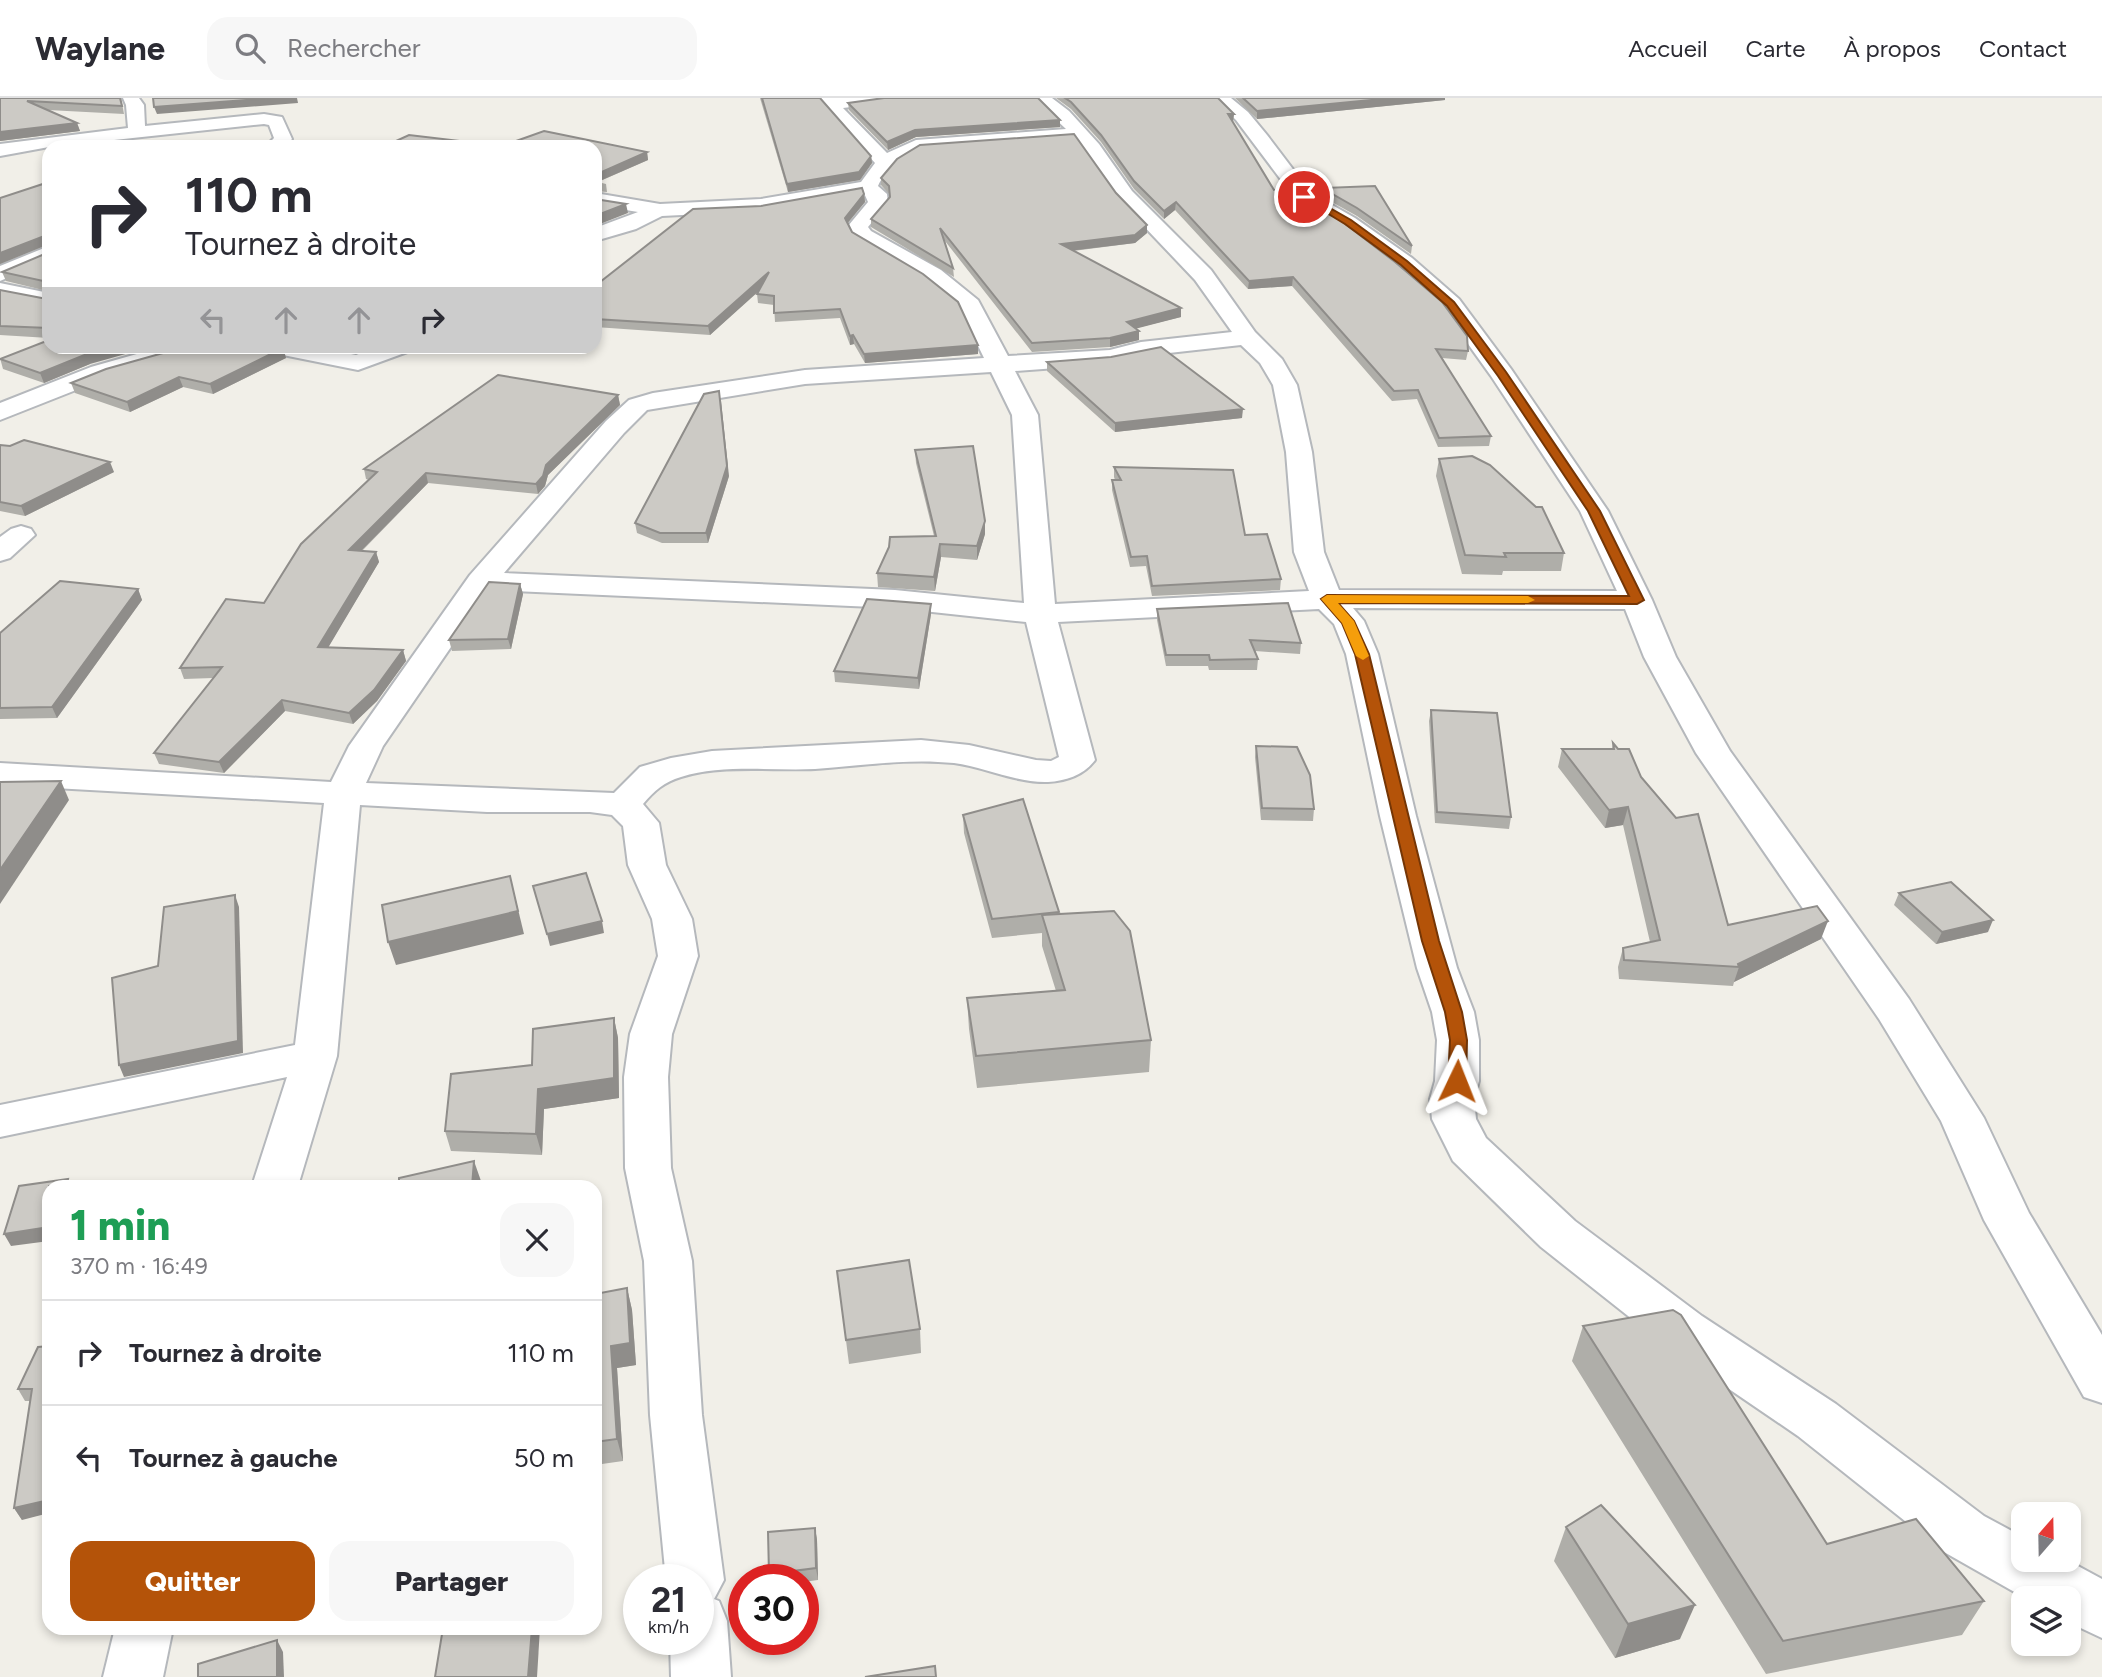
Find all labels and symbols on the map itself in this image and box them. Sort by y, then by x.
pin [1274,167,1334,227]
position arrow [1420,1044,1494,1118]
north arrow [2011,1502,2081,1572]
speed limit sign: 30 [728,1564,819,1655]

